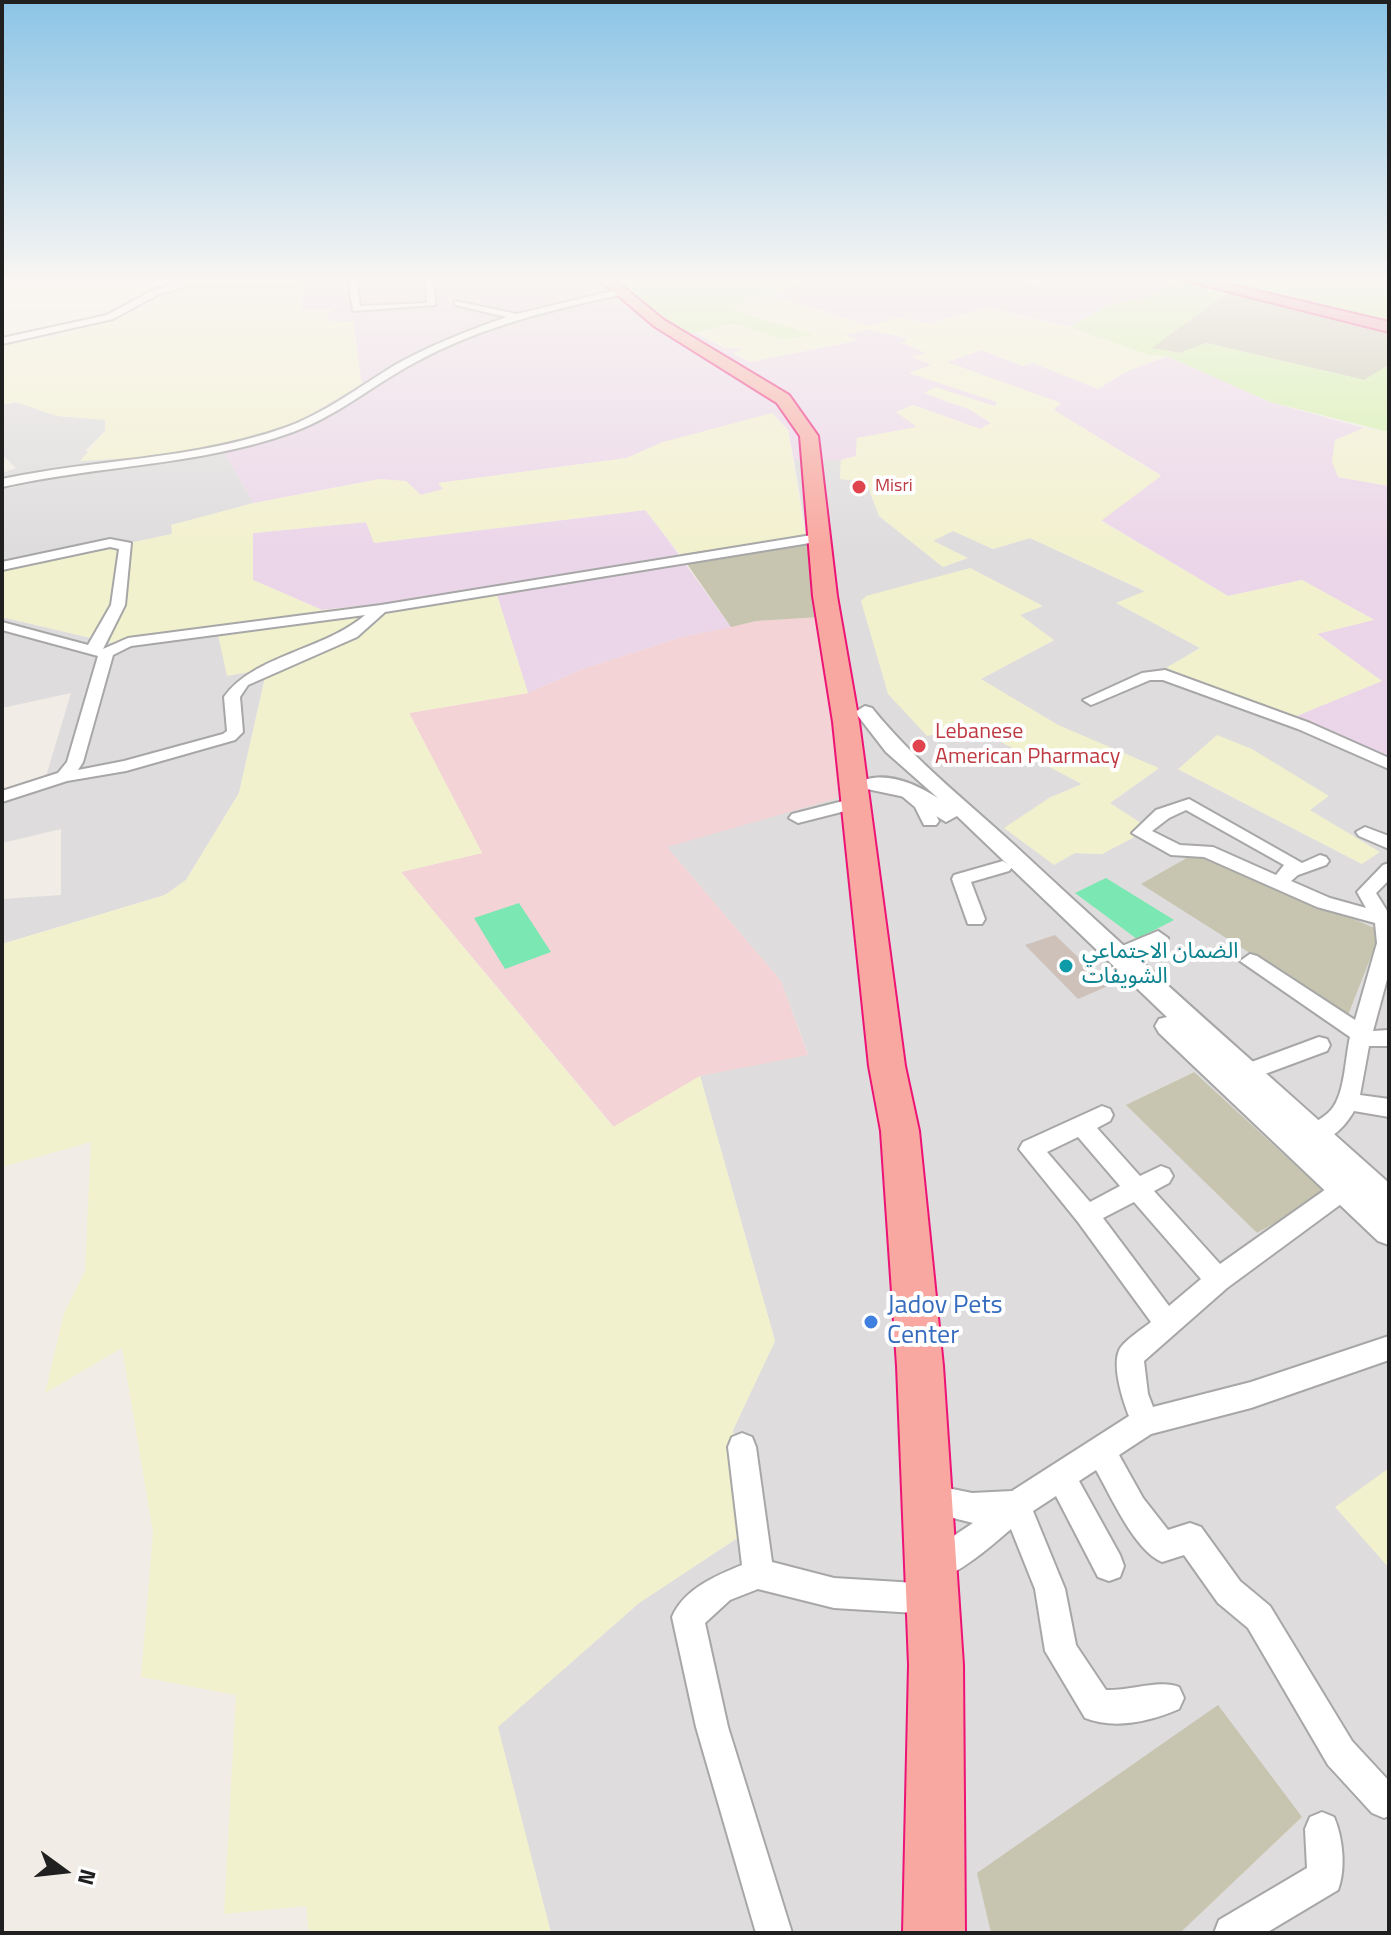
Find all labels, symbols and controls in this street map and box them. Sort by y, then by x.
place label: Misri [875,476,913,498]
marker: Misri [850,478,868,496]
place label: Lebanese American Pharmacy [935,720,1120,772]
marker: Lebanese American Pharmacy [910,737,928,755]
place label: الضمان الاجتماعي الشويفات [1082,940,1238,992]
marker: الضمان الاجتماعي الشويفات [1057,957,1075,975]
place label: Jadov Pets Center [887,1291,1003,1352]
marker: Jadov Pets Center [862,1313,880,1331]
north arrow [24,1831,104,1911]
text: N [69,1865,106,1889]

